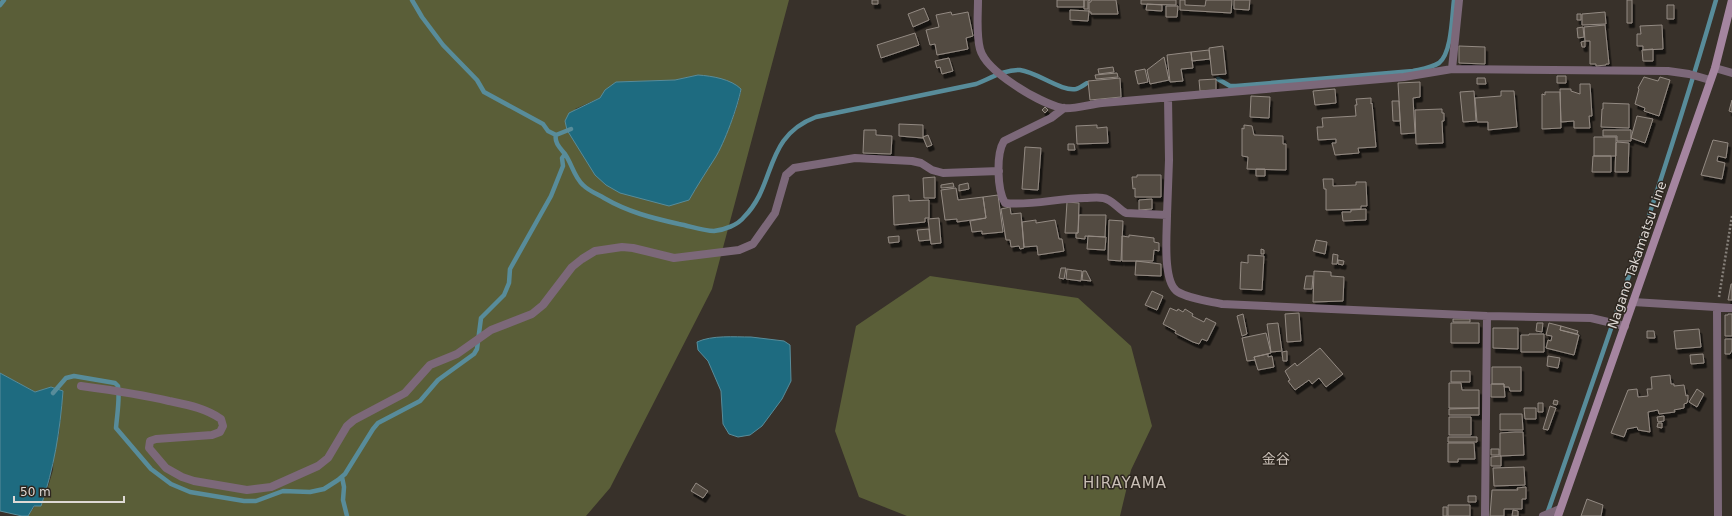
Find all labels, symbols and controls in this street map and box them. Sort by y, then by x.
street label: Nagano Takamatsu Line [1605,179,1669,331]
district label: 金谷 [1262,451,1290,467]
district label: HIRAYAMA [1083,474,1167,492]
scale bar [14,478,124,504]
text: 50 m [20,485,51,499]

